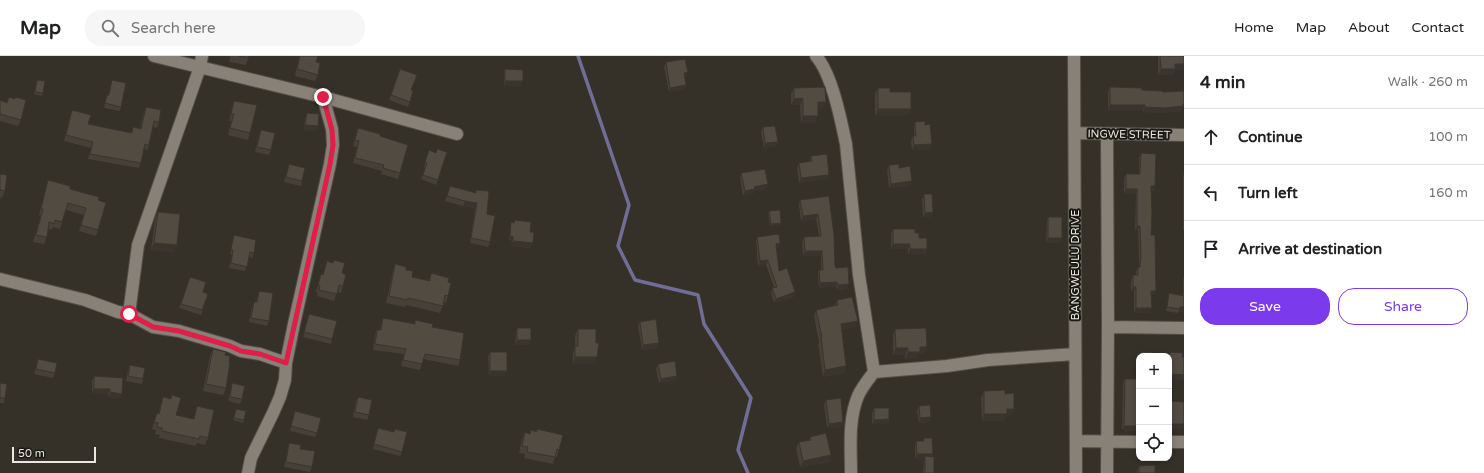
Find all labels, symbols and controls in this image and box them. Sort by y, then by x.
search box [85,10,365,46]
text: Map [20,17,61,39]
icon: search [99,17,121,39]
text: Search here [131,19,215,37]
text: Home [1234,19,1274,36]
text: Map [1296,19,1326,36]
text: About [1348,19,1390,36]
text: Contact [1412,19,1464,36]
text: 4 min [1200,72,1245,93]
text: Walk · 260 m [1388,74,1468,90]
route end [314,88,332,106]
icon: ahead [1200,126,1222,148]
street label: INGWE STREET [1087,127,1171,142]
text: Continue [1238,128,1302,146]
text: 100 m [1428,129,1468,145]
icon: left [1200,182,1222,204]
text: Turn left [1238,184,1298,202]
text: 160 m [1428,185,1468,201]
street label: BANGWEULU DRIVE [1069,210,1082,320]
icon: arrive [1200,238,1222,260]
text: Arrive at destination [1238,240,1382,258]
button: Save [1200,288,1330,325]
button: Share [1338,288,1468,325]
route start [120,305,138,323]
map controls [1136,353,1172,461]
button: + [1136,353,1172,389]
button: − [1136,389,1172,425]
button: locate [1136,425,1172,461]
scale bar [12,445,96,464]
text: 50 m [18,447,45,460]

